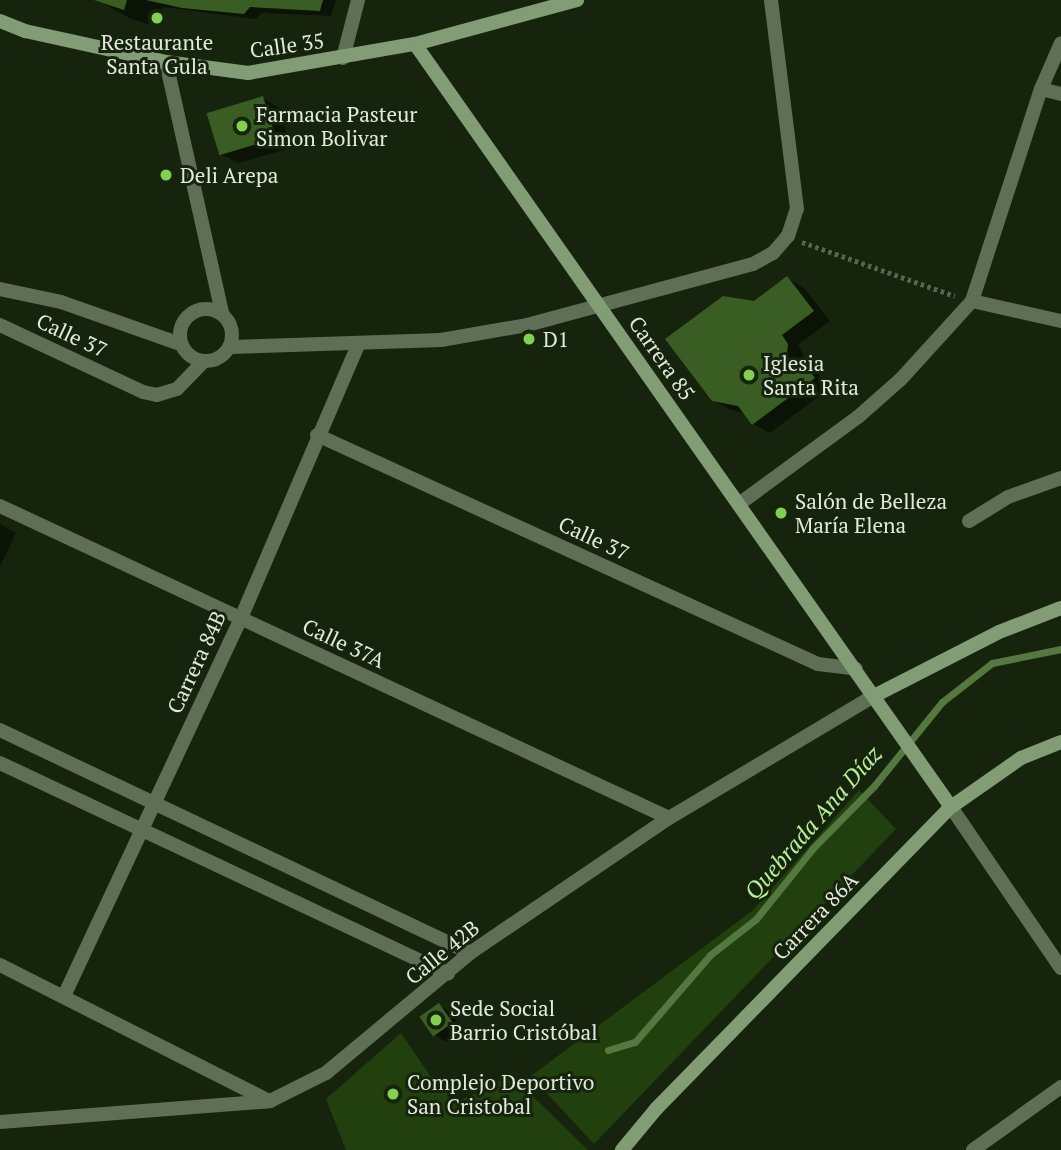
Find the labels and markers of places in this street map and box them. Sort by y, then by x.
marker: Restaurante Santa Gula [149,10,165,26]
place label: Restaurante Santa Gula [101,29,213,79]
place label: Farmacia Pasteur Simon Bolivar [256,101,417,151]
marker: Farmacia Pasteur Simon Bolivar [234,118,250,134]
place label: Deli Arepa [180,162,279,188]
marker: Deli Arepa [158,167,174,183]
place label: D1 [543,326,569,352]
marker: D1 [521,331,537,347]
place label: Iglesia Santa Rita [763,350,859,400]
marker: Iglesia Santa Rita [741,367,757,383]
place label: Salón de Belleza María Elena [795,488,947,538]
marker: Salón de Belleza María Elena [773,505,789,521]
place label: Sede Social Barrio Cristóbal [450,995,597,1045]
marker: Sede Social Barrio Cristóbal [428,1012,444,1028]
place label: Complejo Deportivo San Cristobal [407,1069,594,1119]
marker: Complejo Deportivo San Cristobal [385,1086,401,1102]

